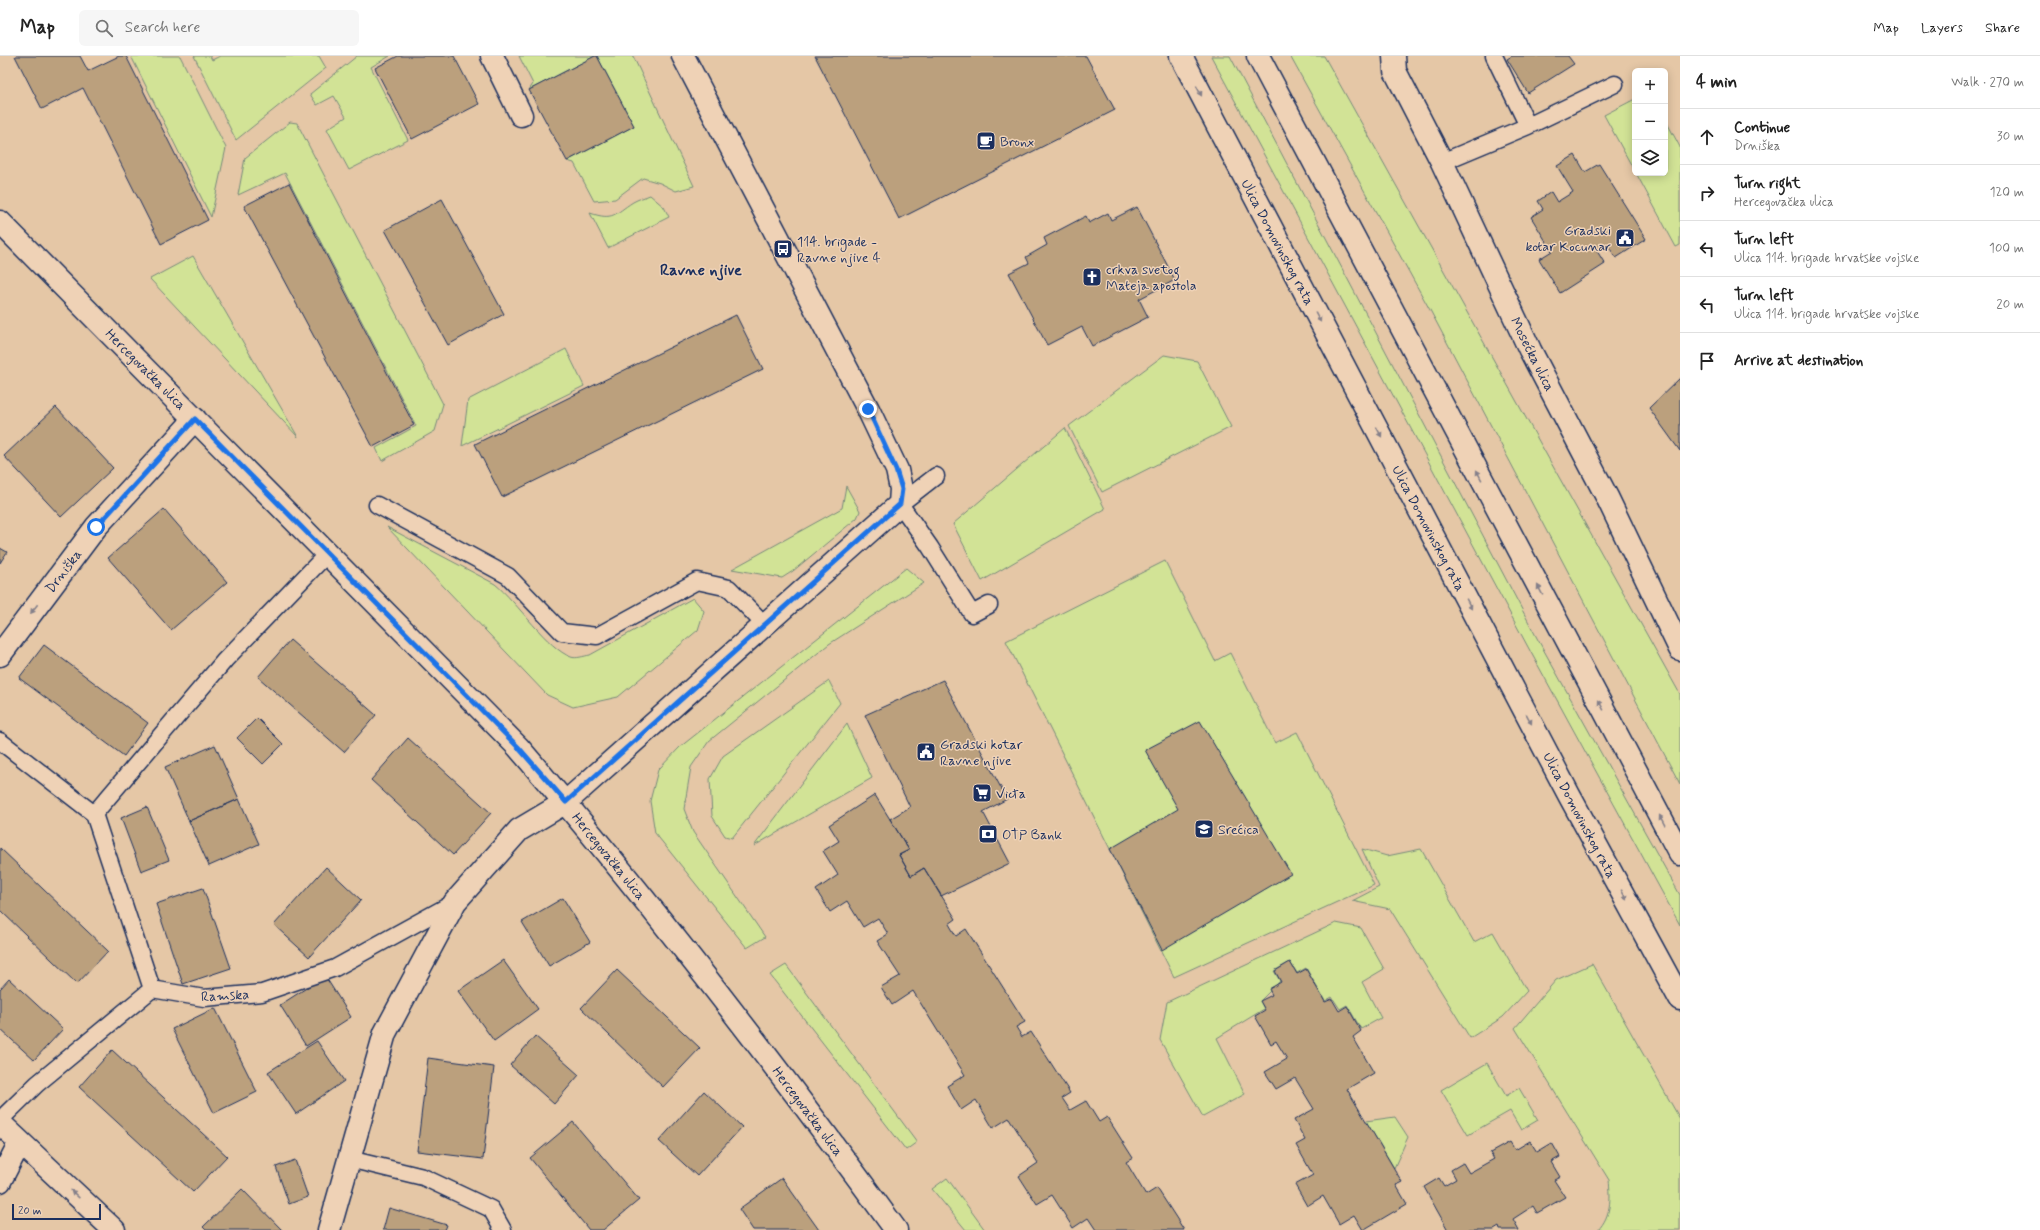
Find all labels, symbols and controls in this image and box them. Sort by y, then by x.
search box [79,10,359,46]
text: Map [20,15,55,40]
icon: search [93,17,115,39]
text: Search here [125,18,200,38]
text: Map [1873,19,1899,37]
text: Layers [1921,19,1963,37]
text: Share [1985,19,2020,37]
map controls [1632,68,1668,176]
button: + [1632,68,1668,104]
text: 4 min [1696,71,1737,93]
text: Walk · 270 m [1951,74,2024,91]
one-way arrow [1195,85,1202,96]
button: − [1632,104,1668,140]
text: Continue [1734,118,1790,138]
icon: ahead [1696,126,1718,148]
text: 30 m [1997,128,2024,145]
cafe icon: Bronx [975,130,997,152]
place label: Bronx [1000,133,1034,151]
text: Drniška [1734,138,1780,155]
button: layers [1632,140,1668,176]
text: Turn right [1734,174,1801,194]
street label: Ulica Domovinskog rata [1236,176,1318,309]
icon: right [1696,182,1718,204]
text: 120 m [1990,184,2024,201]
text: Hercegovačka ulica [1734,194,1834,211]
place label: Gradski kotar Kocunar [1526,222,1611,256]
public building icon: Gradski kotar Kocunar [1614,227,1636,249]
text: Turn left [1734,230,1794,250]
place label: 114. brigade - Ravne njive 4 [797,233,881,267]
bus stop icon: 114. brigade - Ravne njive 4 [772,238,794,260]
icon: left [1696,238,1718,260]
text: 100 m [1989,240,2024,257]
text: Ulica 114. brigade hrvatske vojske [1734,250,1919,267]
district label: Ravne njive [660,260,742,281]
place label: crkva svetog Mateja apostola [1106,261,1197,295]
church icon: crkva svetog Mateja apostola [1081,266,1103,288]
text: Turn left [1734,286,1794,306]
icon: left [1696,294,1718,316]
text: 20 m [1996,296,2024,313]
text: Ulica 114. brigade hrvatske vojske [1734,306,1919,323]
one-way arrow [1315,311,1321,323]
street label: Mosećka ulica [1506,314,1558,394]
street label: Hercegovačka ulica [101,325,190,414]
icon: arrive [1696,350,1718,372]
text: Arrive at destination [1734,351,1863,371]
route end [859,400,877,418]
one-way arrow [1375,426,1382,438]
street label: Ulica Domovinskog rata [1387,462,1469,595]
one-way arrow [1476,469,1483,481]
route start [87,518,105,536]
street label: Drniška [42,546,86,597]
one-way arrow [1537,584,1544,595]
one-way arrow [1466,598,1472,610]
one-way arrow [30,603,38,614]
one-way arrow [1598,699,1604,710]
one-way arrow [1526,713,1533,725]
place label: Gradski kotar Ravne njive [940,736,1023,770]
public building icon: Gradski kotar Ravne njive [915,741,937,763]
street label: Ulica Domovinskog rata [1538,749,1620,882]
supermarket icon: Victa [971,782,993,804]
place label: Victa [996,785,1026,803]
street label: Hercegovačka ulica [567,809,649,904]
one-way arrow [1658,814,1665,825]
school or university icon: Srećica [1193,818,1215,840]
place label: Srećica [1218,821,1259,839]
bank icon: OTP Bank [977,823,999,845]
place label: OTP Bank [1002,826,1062,844]
one-way arrow [1620,890,1627,901]
street label: Ramska [201,986,250,1006]
street label: Hercegovačka ulica [768,1063,847,1160]
one-way arrow [70,1189,80,1198]
scale bar [12,1202,101,1221]
text: 20 m [18,1204,41,1218]

